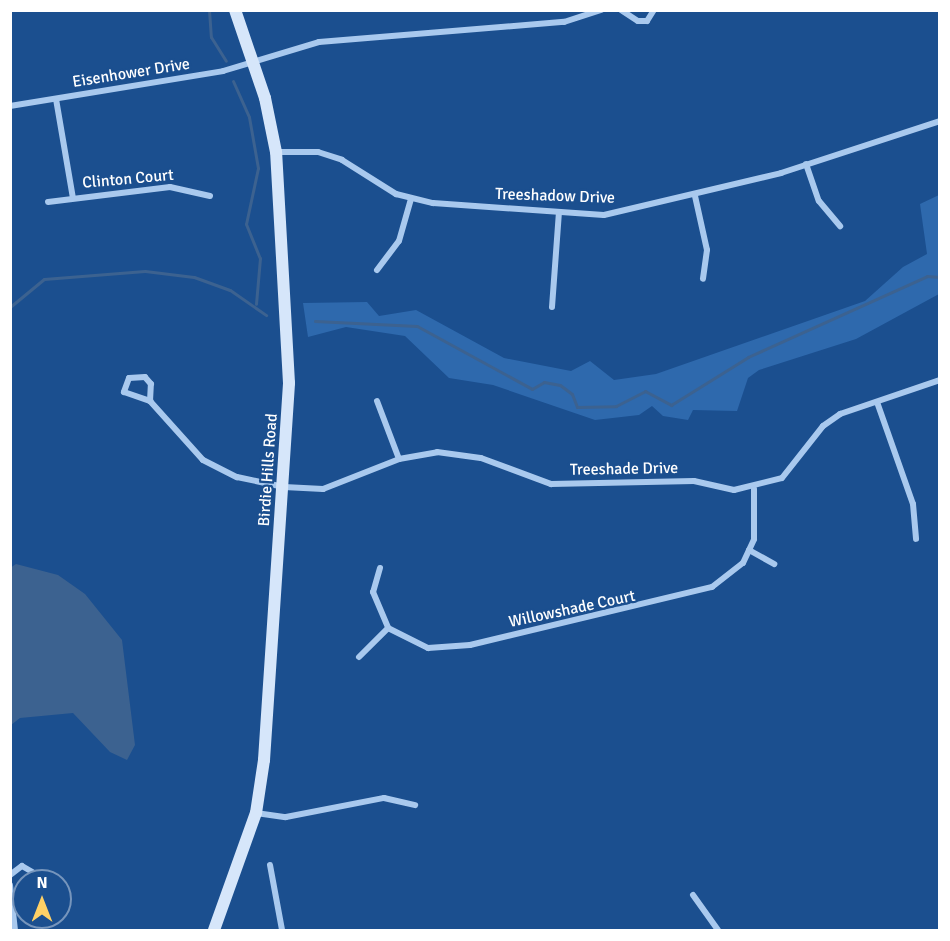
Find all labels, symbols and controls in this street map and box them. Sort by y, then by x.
street label: Eisenhower Drive [71,54,191,92]
street label: Clinton Court [81,165,175,193]
street label: Treeshadow Drive [495,184,615,208]
street label: Birdie Hills Road [254,413,282,527]
street label: Treeshade Drive [570,458,678,480]
street label: Willowshade Court [507,586,637,632]
north arrow [12,869,72,929]
text: N [36,873,48,893]

